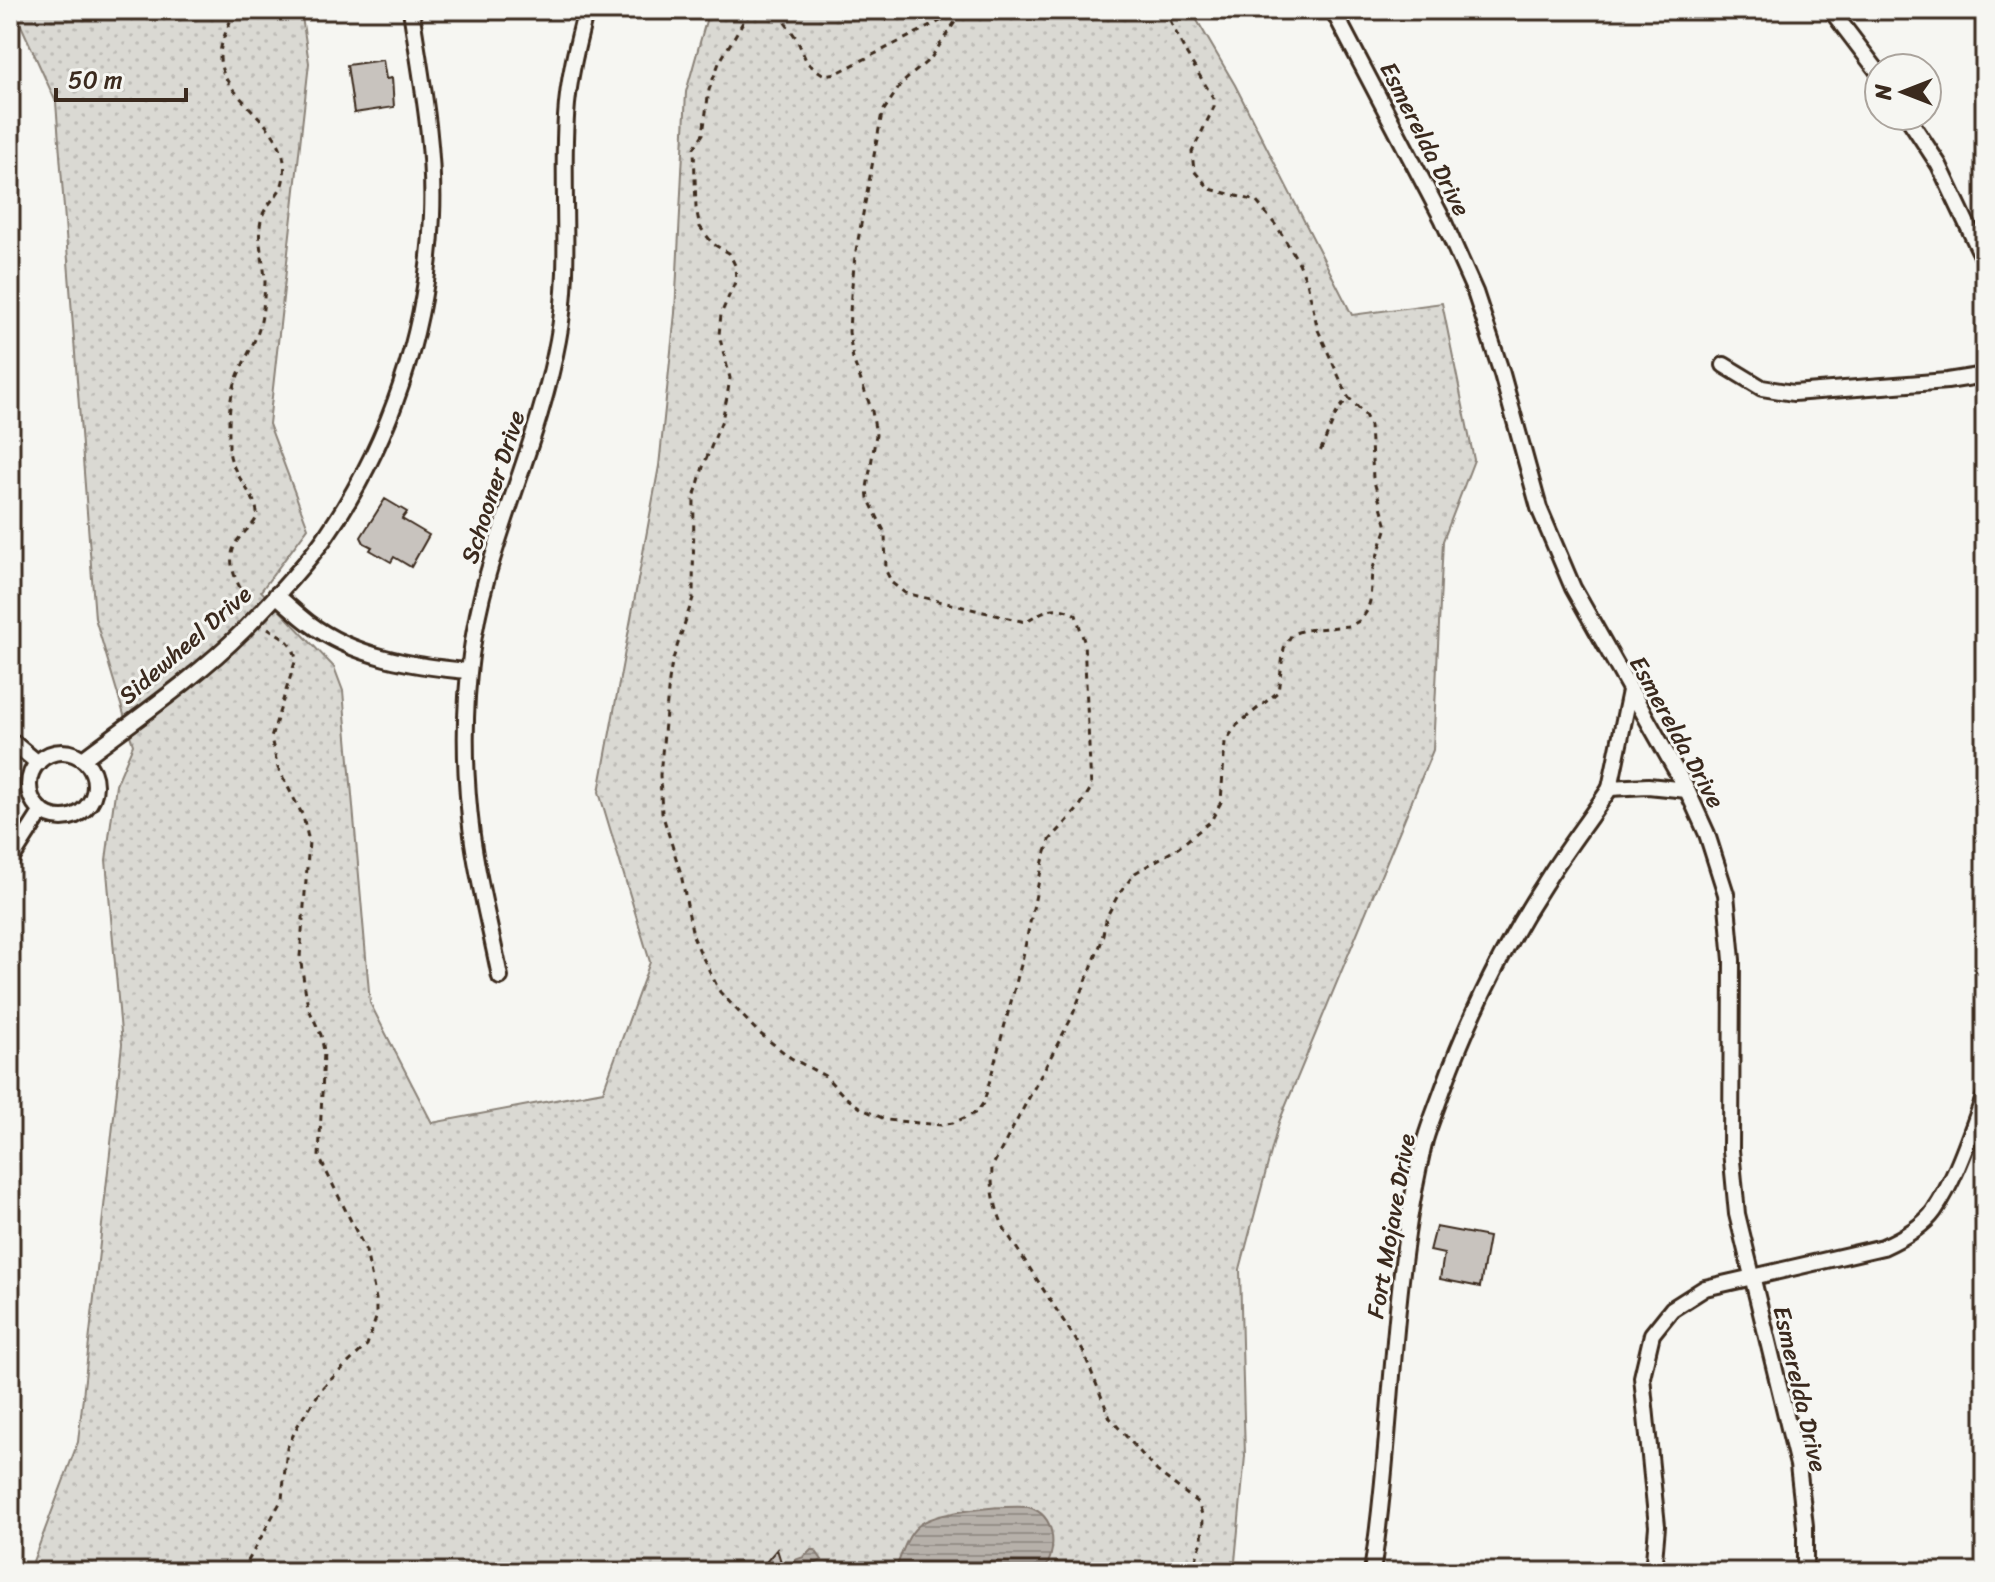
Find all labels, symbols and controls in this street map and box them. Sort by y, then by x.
scale bar [56,52,186,102]
north arrow [1863,52,1943,132]
street label: Esmerelda Drive [1368,54,1482,224]
text: 50 m [68,59,123,101]
text: N [1864,84,1903,101]
street label: Schooner Drive [448,405,538,569]
street label: Sidewheel Drive [108,574,262,715]
street label: Esmerelda Drive [1618,648,1736,816]
street label: Fort Mojave Drive [1354,1130,1428,1322]
street label: Esmerelda Drive [1760,1302,1840,1476]

